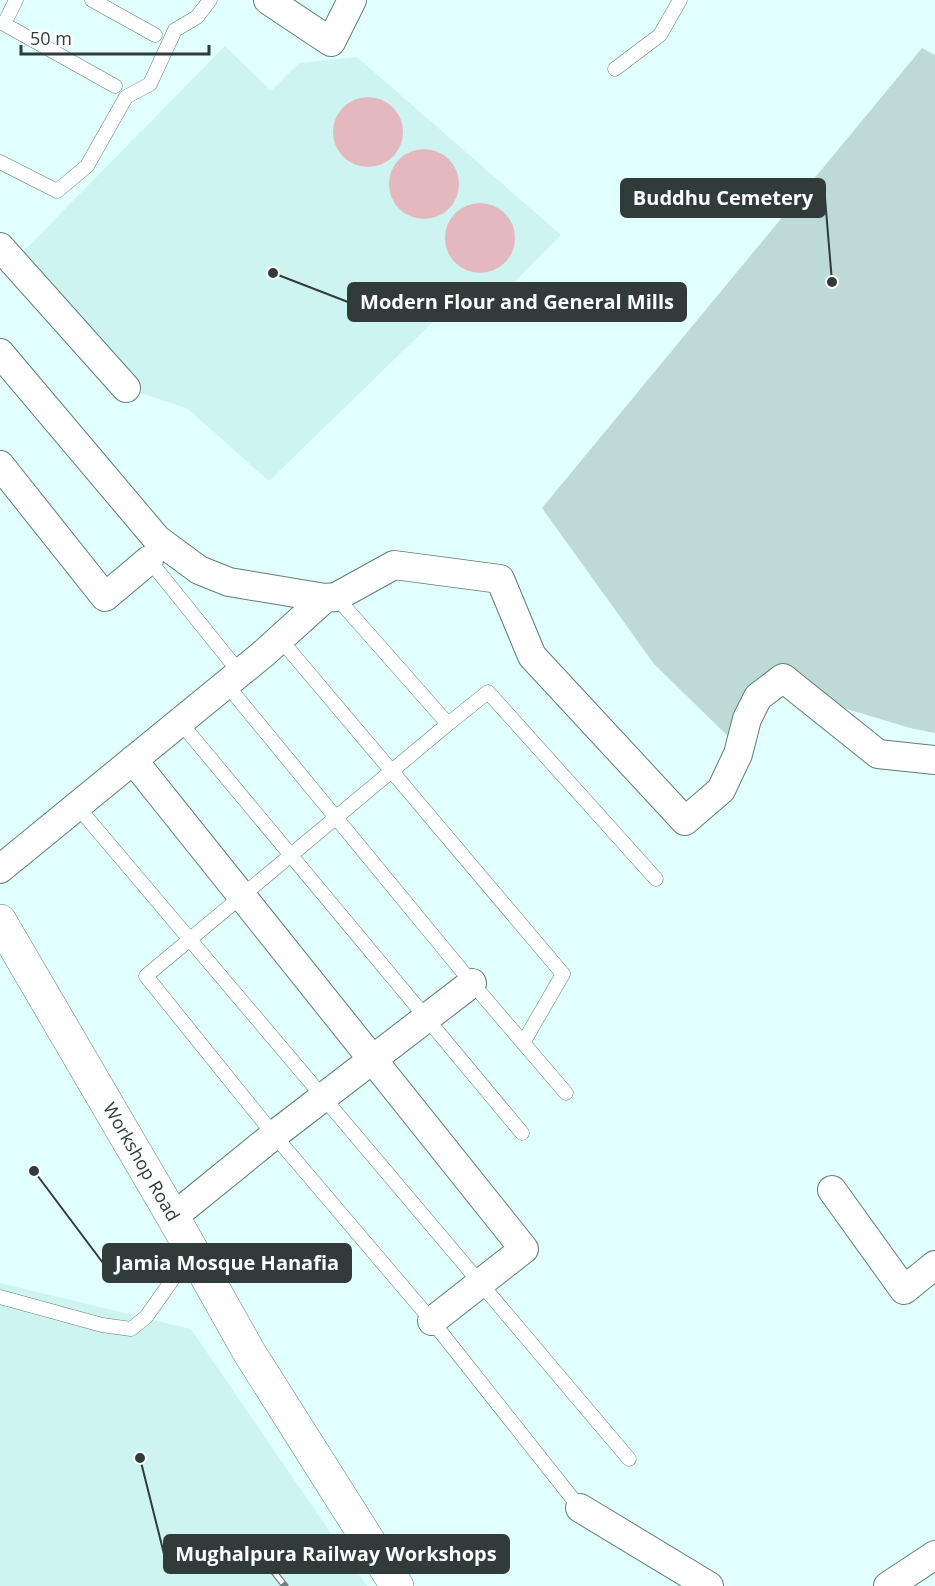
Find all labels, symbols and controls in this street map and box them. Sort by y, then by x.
scale bar [21,18,208,56]
text: 50 m [30,26,72,50]
callout: Buddhu Cemetery [621,179,825,217]
text: Buddhu Cemetery [633,184,814,211]
callout: Modern Flour and General Mills [348,283,686,321]
text: Modern Flour and General Mills [360,288,674,315]
street label: Workshop Road [98,1098,186,1225]
callout: Jamia Mosque Hanafia [103,1244,351,1282]
text: Jamia Mosque Hanafia [113,1249,339,1276]
callout: Mughalpura Railway Workshops [164,1535,509,1573]
text: Mughalpura Railway Workshops [175,1540,497,1567]

